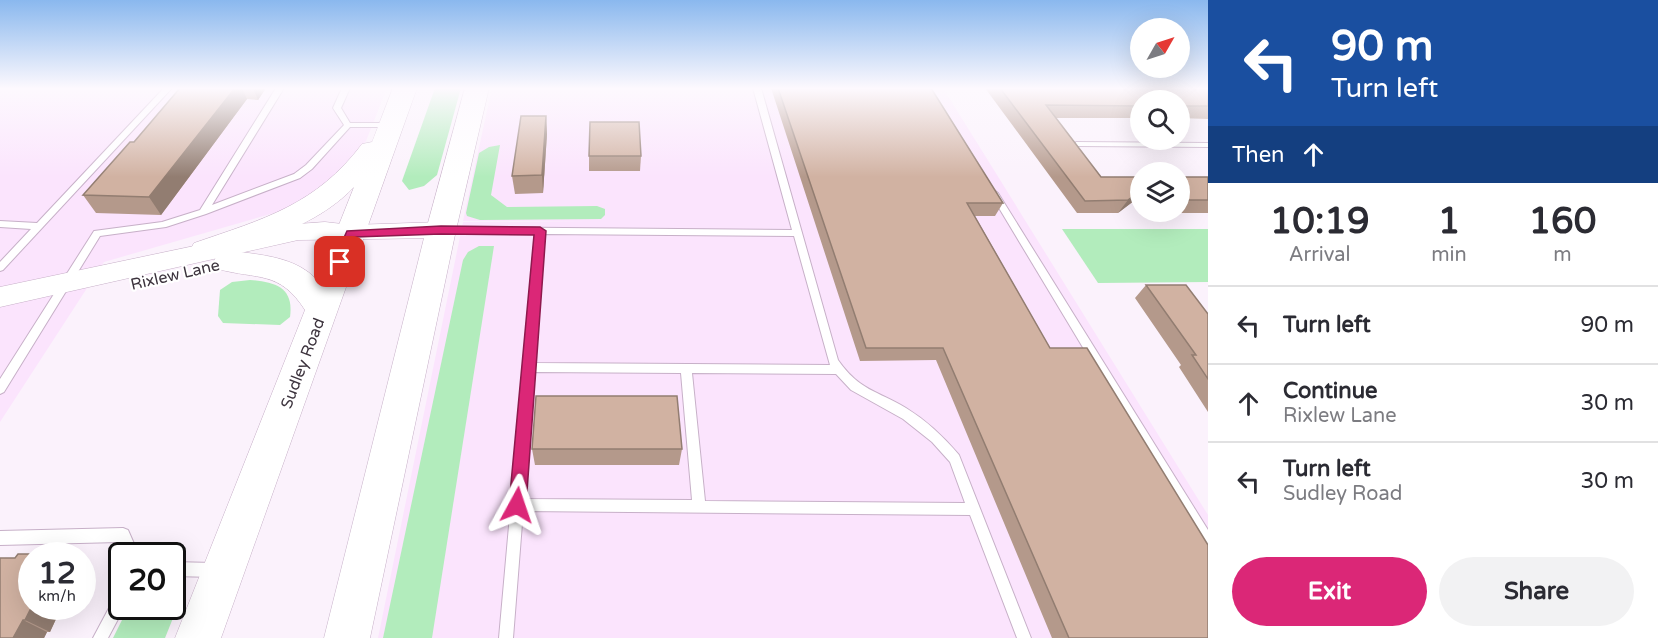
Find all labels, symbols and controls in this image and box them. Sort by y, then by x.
north arrow [1130,18,1190,78]
map controls [1130,18,1190,222]
text: 90 m [1331,21,1433,72]
icon: left [1232,24,1310,102]
text: Turn left [1331,72,1438,105]
button: search [1130,90,1190,150]
icon: ahead [1297,138,1330,171]
text: Then [1232,142,1285,168]
button: layers [1130,162,1190,222]
text: 10:19 [1270,200,1370,243]
text: 1 [1438,200,1460,243]
text: 160 [1528,200,1596,243]
pin [314,236,365,287]
text: Arrival [1289,243,1351,267]
text: min [1431,243,1467,267]
text: m [1553,243,1572,267]
icon: arrive [323,245,356,278]
street label: Rixlew Lane [129,255,222,295]
icon: left [1232,309,1265,342]
text: Turn left [1283,312,1371,338]
text: 90 m [1580,312,1634,338]
street label: Sudley Road [276,315,329,412]
text: Continue [1283,378,1378,404]
icon: ahead [1232,387,1265,420]
text: 30 m [1580,390,1634,416]
text: Rixlew Lane [1283,404,1397,428]
text: Turn left [1283,456,1371,482]
icon: left [1232,465,1265,498]
text: 30 m [1580,468,1634,494]
position arrow [485,473,549,537]
text: Sudley Road [1283,482,1402,506]
speed limit sign: 20 [108,542,186,620]
text: 12 [38,555,76,592]
button: Exit [1232,557,1427,626]
button: Share [1439,557,1634,626]
text: km/h [38,587,76,605]

